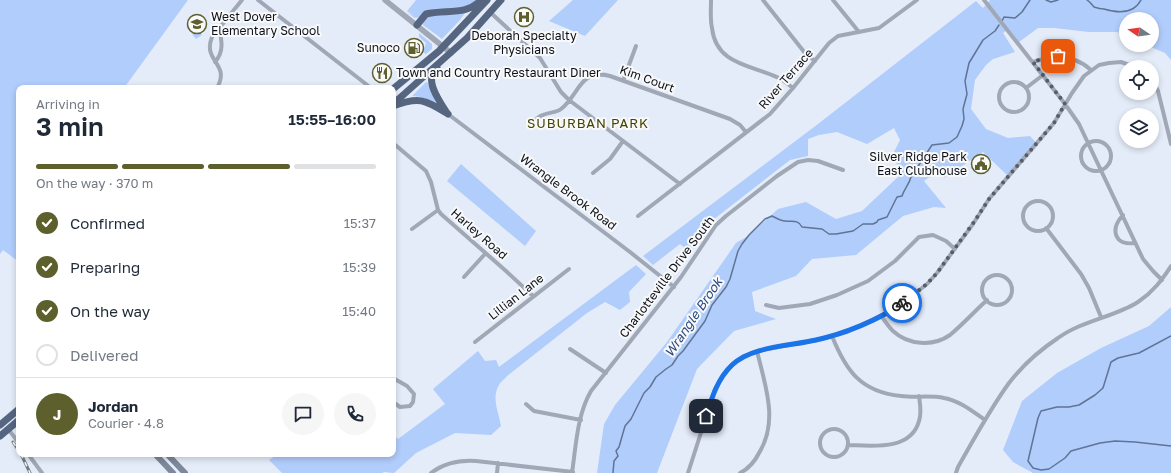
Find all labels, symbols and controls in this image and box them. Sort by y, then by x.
hospital icon: Deborah Specialty Physicians [513,6,535,28]
place label: West Dover Elementary School [211,9,320,38]
north arrow [1119,12,1159,52]
map controls [1119,12,1159,148]
school or university icon: West Dover Elementary School [186,13,208,35]
place label: Deborah Specialty Physicians [471,28,577,57]
fuel station icon: Sunoco [403,37,425,59]
pin [1041,39,1075,73]
place label: Sunoco [357,40,400,55]
street label: River Terrace [755,45,816,112]
icon: bag [1047,45,1069,67]
button: locate [1119,60,1159,100]
restaurant icon: Town and Country Restaurant Diner [371,62,393,84]
street label: Kim Court [618,62,677,95]
place label: Town and Country Restaurant Diner [396,65,601,80]
text: Arriving in [36,96,100,112]
button: layers [1119,108,1159,148]
text: 15:55–16:00 [288,110,376,128]
text: 3 min [36,111,104,142]
district label: SUBURBAN PARK [527,115,649,131]
place label: Silver Ridge Park East Clubhouse [869,149,967,178]
street label: Wrangle Brook Road [517,150,620,233]
public building icon: Silver Ridge Park East Clubhouse [970,153,992,175]
text: On the way · 370 m [36,175,153,191]
street label: Harley Road [448,205,511,262]
icon: check [36,212,58,234]
street label: Charlotteville Drive South [616,213,717,341]
text: Confirmed [70,214,145,232]
text: 15:37 [344,215,376,231]
icon: check [36,256,58,278]
text: Preparing [70,258,140,276]
text: 15:39 [343,259,376,275]
street label: Lillian Lane [485,270,546,323]
water label: Wrangle Brook [661,273,726,360]
courier [882,283,922,323]
icon: bike [891,292,913,314]
icon: check [36,300,58,322]
text: On the way [70,302,150,320]
text: 15:40 [342,303,376,319]
text: Delivered [70,346,138,364]
button: chat [282,393,324,435]
button: phone [334,393,376,435]
text: Jordan [88,397,138,415]
pin [689,399,723,433]
text: J [53,405,61,423]
icon: home [695,405,717,427]
text: Courier · 4.8 [88,415,164,431]

